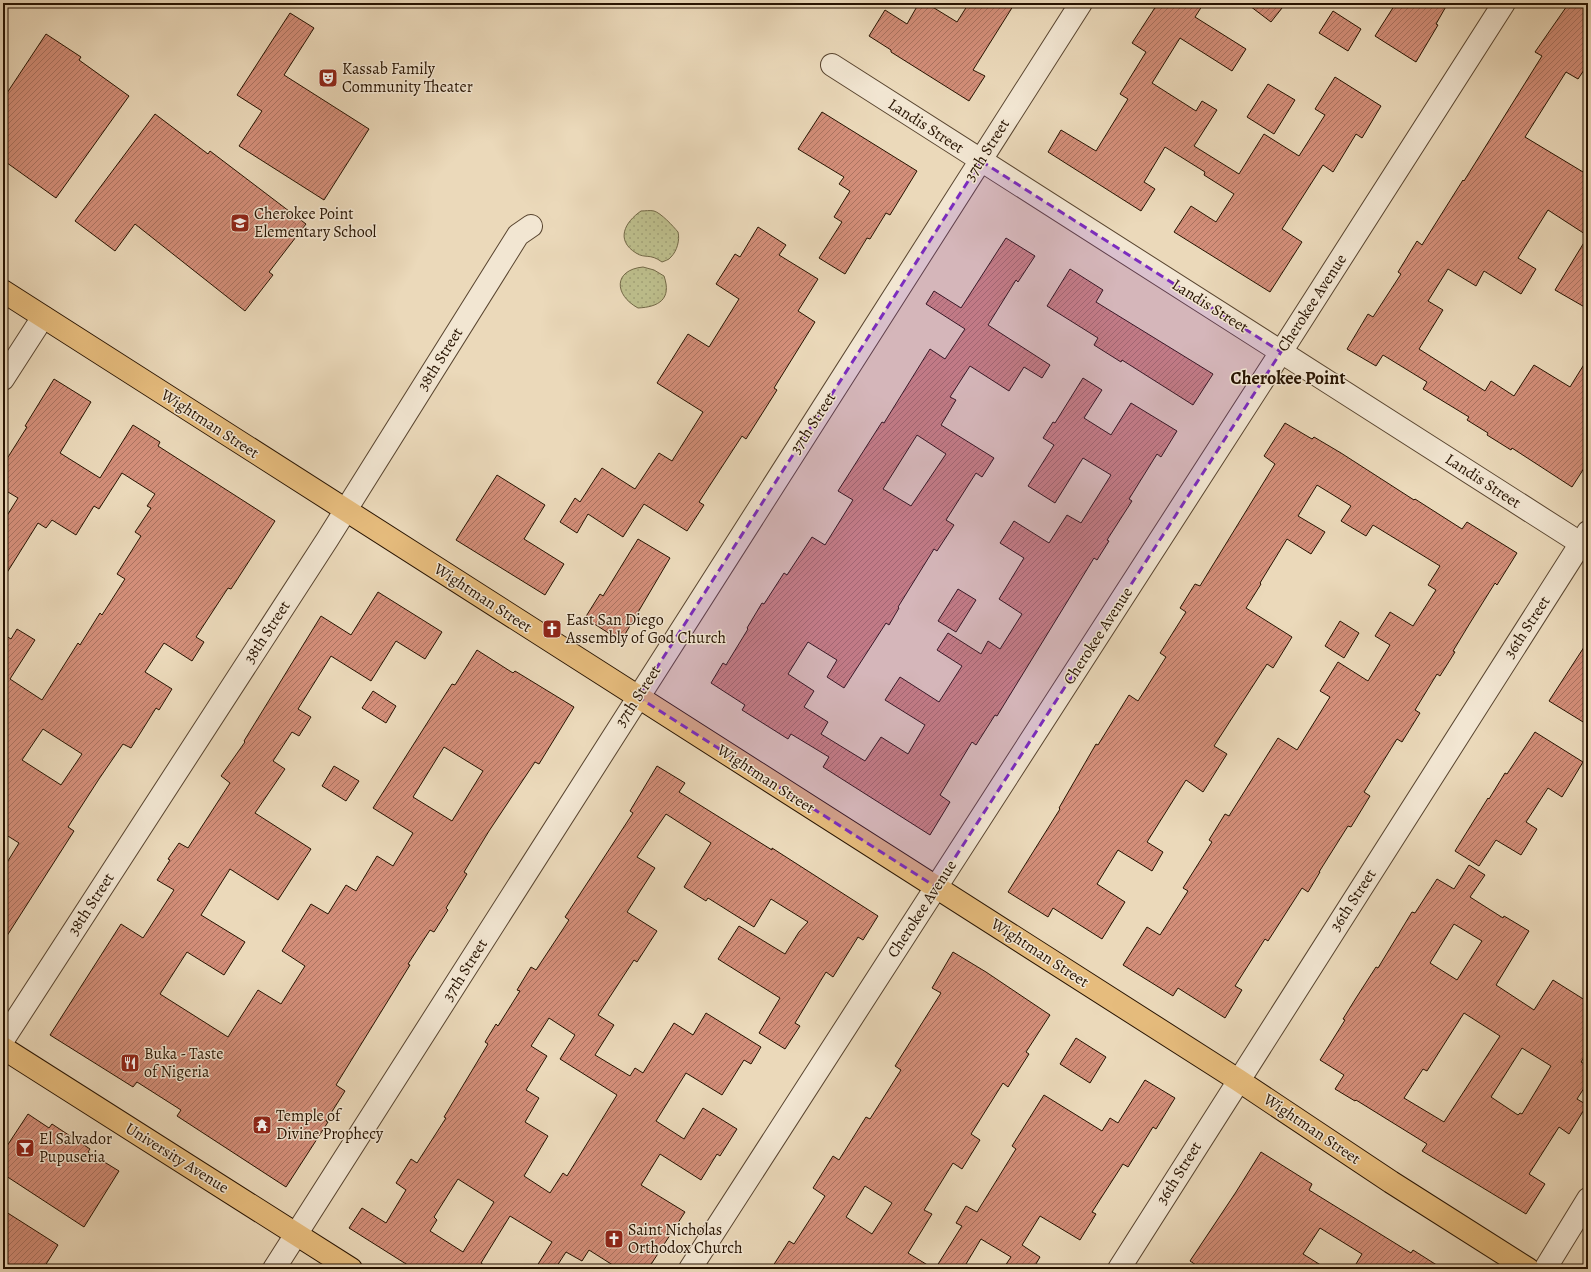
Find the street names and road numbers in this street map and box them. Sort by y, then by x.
street label: Landis Street [884,93,968,159]
street label: 37th Street [959,115,1015,185]
street label: Cherokee Avenue [1272,250,1352,356]
street label: Landis Street [1168,274,1252,338]
street label: 38th Street [412,323,468,395]
street label: Wightman Street [156,384,263,464]
street label: 37th Street [785,388,841,458]
street label: Landis Street [1441,448,1525,514]
street label: Wightman Street [429,558,536,638]
street label: Cherokee Avenue [1058,583,1138,689]
street label: 36th Street [1499,591,1555,663]
street label: 38th Street [239,596,295,668]
street label: 37th Street [610,661,666,731]
street label: Wightman Street [712,739,819,819]
street label: Cherokee Avenue [882,856,962,962]
street label: 36th Street [1325,864,1381,936]
street label: 38th Street [63,868,119,940]
street label: Wightman Street [986,913,1093,993]
street label: 37th Street [437,935,493,1005]
street label: Wightman Street [1258,1088,1365,1170]
street label: University Avenue [121,1117,233,1199]
street label: 36th Street [1151,1137,1207,1209]

